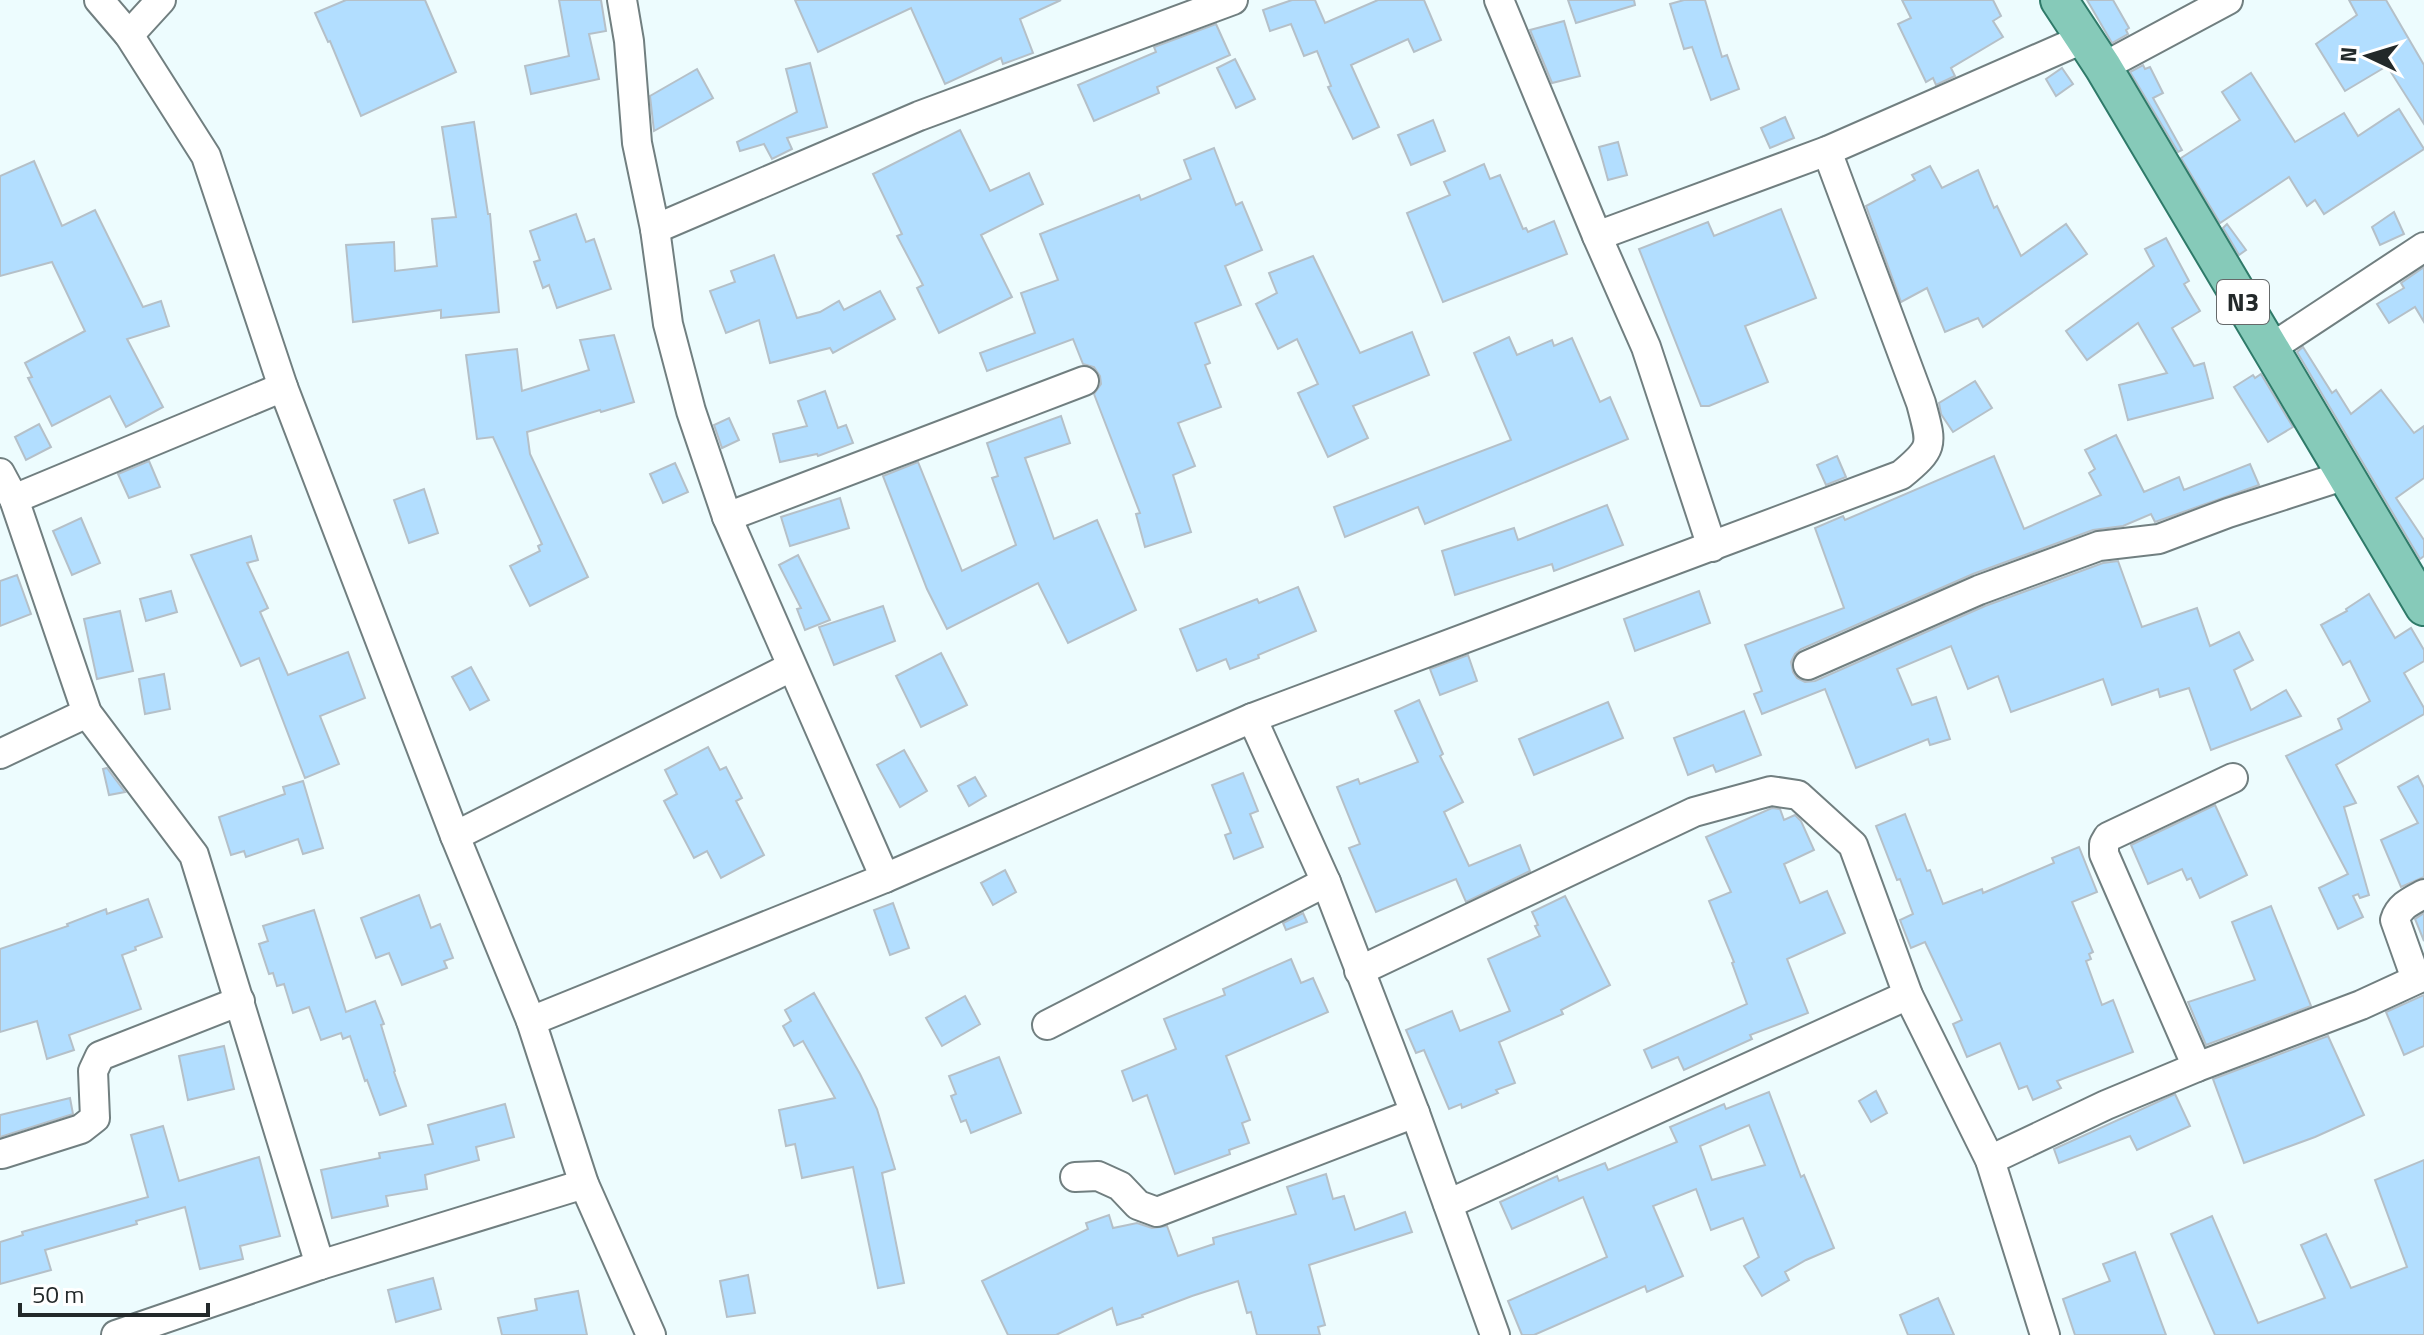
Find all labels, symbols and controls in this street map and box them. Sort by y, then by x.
north arrow [2328,16,2408,96]
text: N [2331,46,2366,63]
road number: N3 [2217,280,2269,324]
scale bar [20,1267,208,1317]
text: 50 m [32,1276,84,1312]

